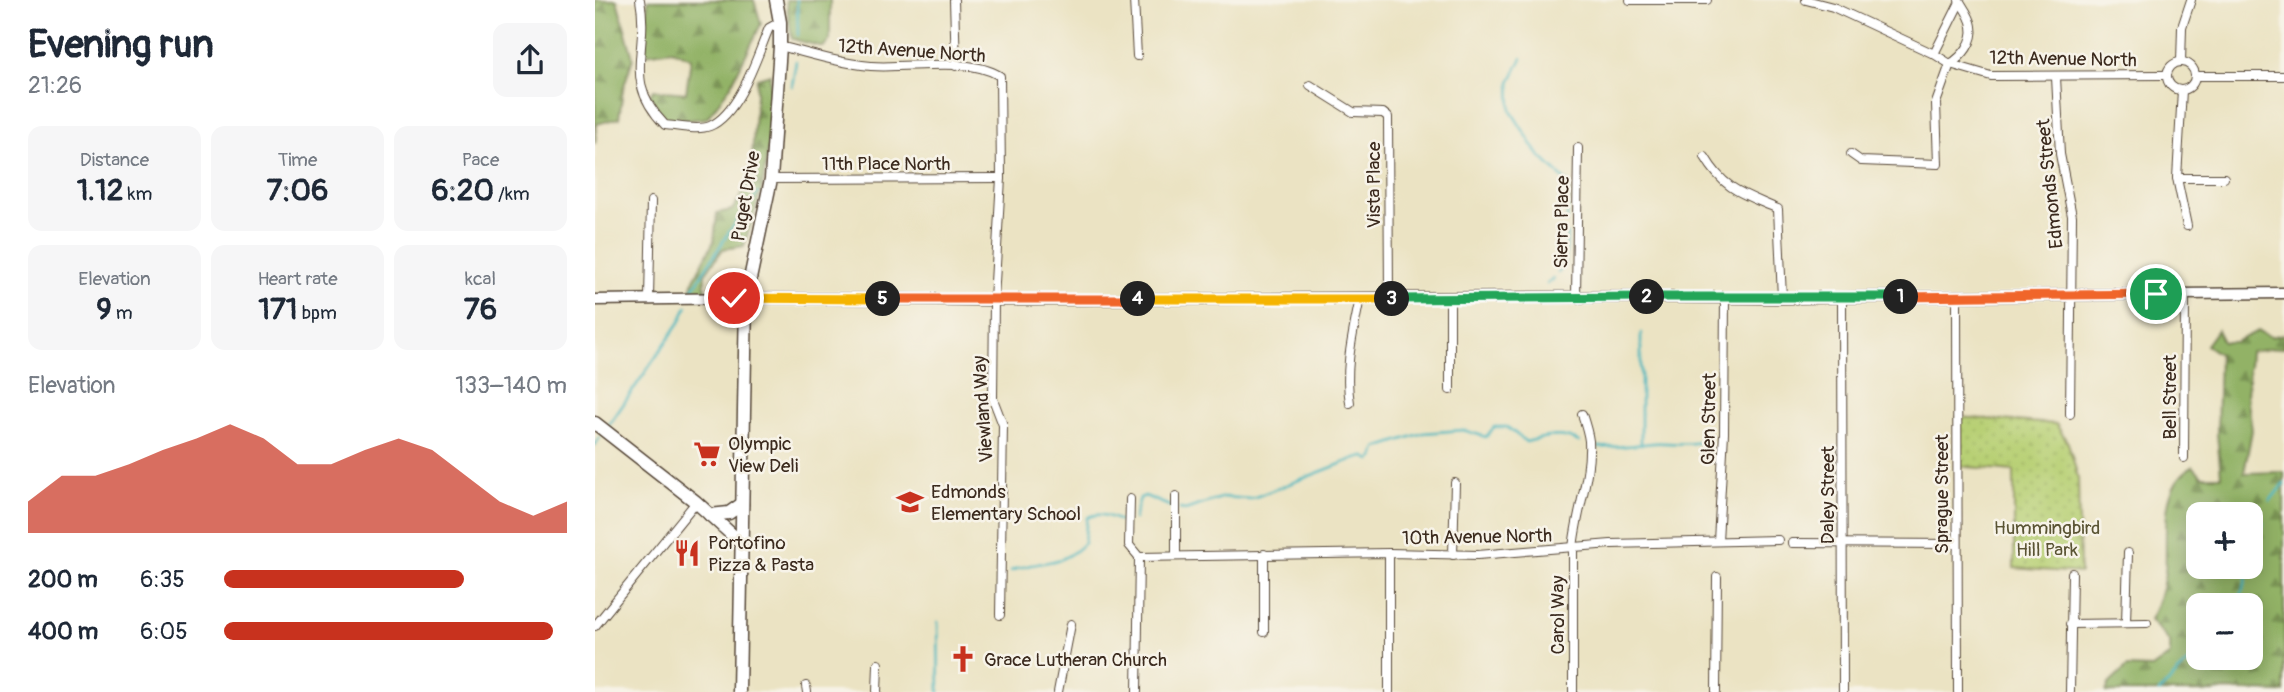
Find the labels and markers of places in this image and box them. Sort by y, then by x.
pin [2126,264,2186,324]
pin [704,268,764,328]
pin: 2 [1629,280,1665,314]
pin: 1 [1883,280,1919,314]
pin: 5 [865,282,901,316]
pin: 4 [1121,282,1155,316]
pin: 3 [1375,282,1409,316]
place label: Olympic View Deli [728,432,798,478]
supermarket icon: Olympic View Deli [692,439,722,469]
place label: Edmonds Elementary School [931,480,1081,526]
school or university icon: Edmonds Elementary School [895,487,925,517]
place label: Portofino Pizza & Pasta [708,531,814,577]
restaurant icon: Portofino Pizza & Pasta [672,538,702,568]
church icon: Grace Lutheran Church [948,644,978,674]
place label: Grace Lutheran Church [984,648,1167,672]

